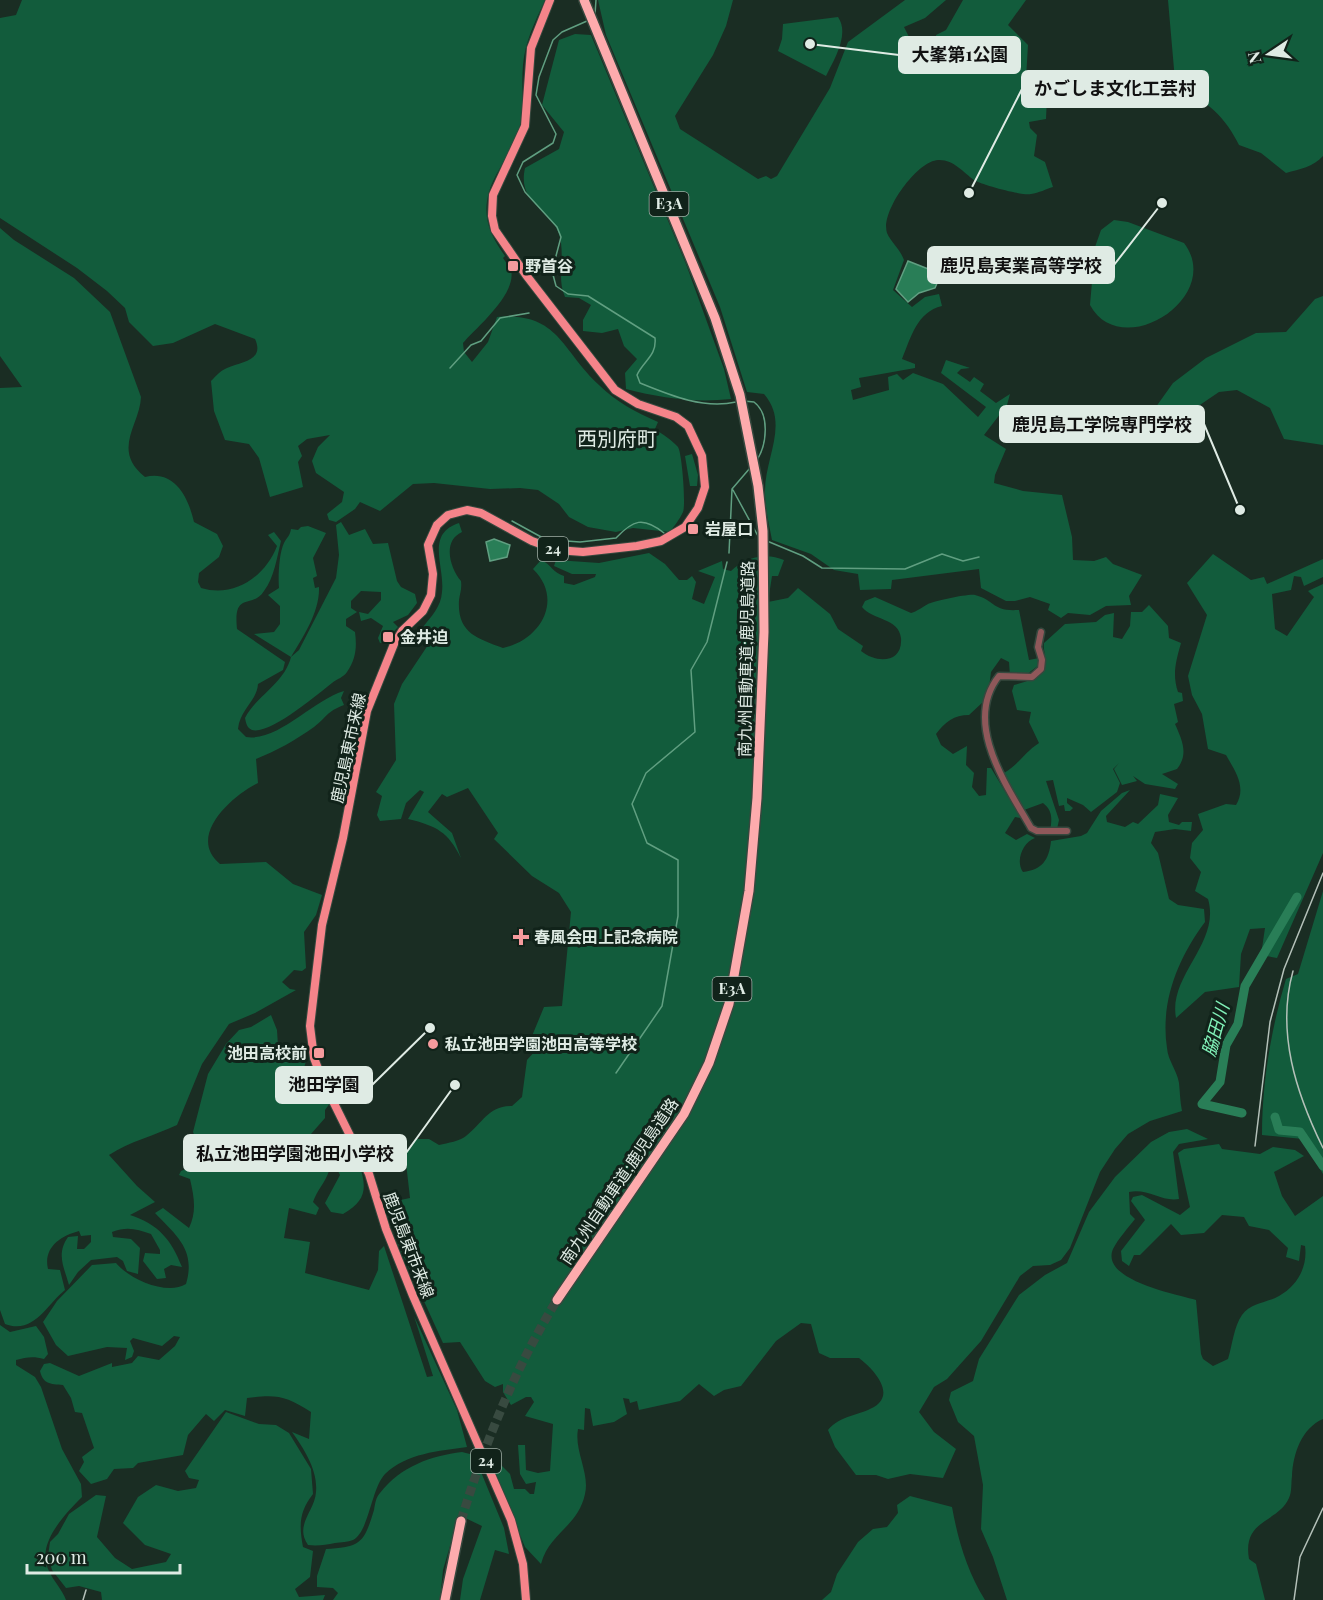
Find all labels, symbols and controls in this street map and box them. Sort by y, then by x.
north arrow [1239,24,1299,84]
callout: 大峯第1公園 [899,37,1020,73]
text: 大峯第1公園 [912,42,1008,66]
text: N [1242,49,1265,65]
callout: かごしま文化工芸村 [1022,71,1208,107]
text: かごしま文化工芸村 [1034,76,1196,100]
road number: E3A [650,192,688,216]
callout: 鹿児島実業高等学校 [928,247,1114,283]
text: 鹿児島実業高等学校 [940,253,1102,277]
place label: 野首谷 [525,255,573,276]
marker: 野首谷 [506,259,520,273]
callout: 鹿児島工学院専門学校 [1000,406,1204,442]
text: 鹿児島工学院専門学校 [1012,412,1192,436]
district label: 西別府町 [577,424,657,451]
place label: 岩屋口 [705,518,753,539]
marker: 岩屋口 [686,522,700,536]
road number: 24 [538,537,568,561]
street label: 南九州自動車道;鹿児島道路 [733,561,758,757]
place label: 金井迫 [400,626,448,647]
marker: 金井迫 [381,630,395,644]
street label: 鹿児島東市来線 [326,691,369,805]
place label: 春風会田上記念病院 [534,926,678,947]
marker: 春風会田上記念病院 [512,928,530,946]
road number: E3A [712,977,752,1001]
water label: 脇田川 [1196,999,1235,1059]
place label: 私立池田学園池田高等学校 [445,1033,637,1054]
marker: 私立池田学園池田高等学校 [426,1037,440,1051]
place label: 池田高校前 [227,1042,307,1063]
marker: 池田高校前 [312,1046,326,1060]
callout: 池田学園 [276,1067,372,1103]
text: 池田学園 [288,1072,360,1096]
street label: 南九州自動車道;鹿児島道路 [555,1093,682,1268]
callout: 私立池田学園池田小学校 [184,1135,406,1171]
text: 私立池田学園池田小学校 [196,1141,394,1165]
street label: 鹿児島東市来線 [380,1189,439,1301]
road number: 24 [471,1449,501,1473]
scale bar [27,1537,180,1575]
text: 200 m [36,1545,87,1569]

